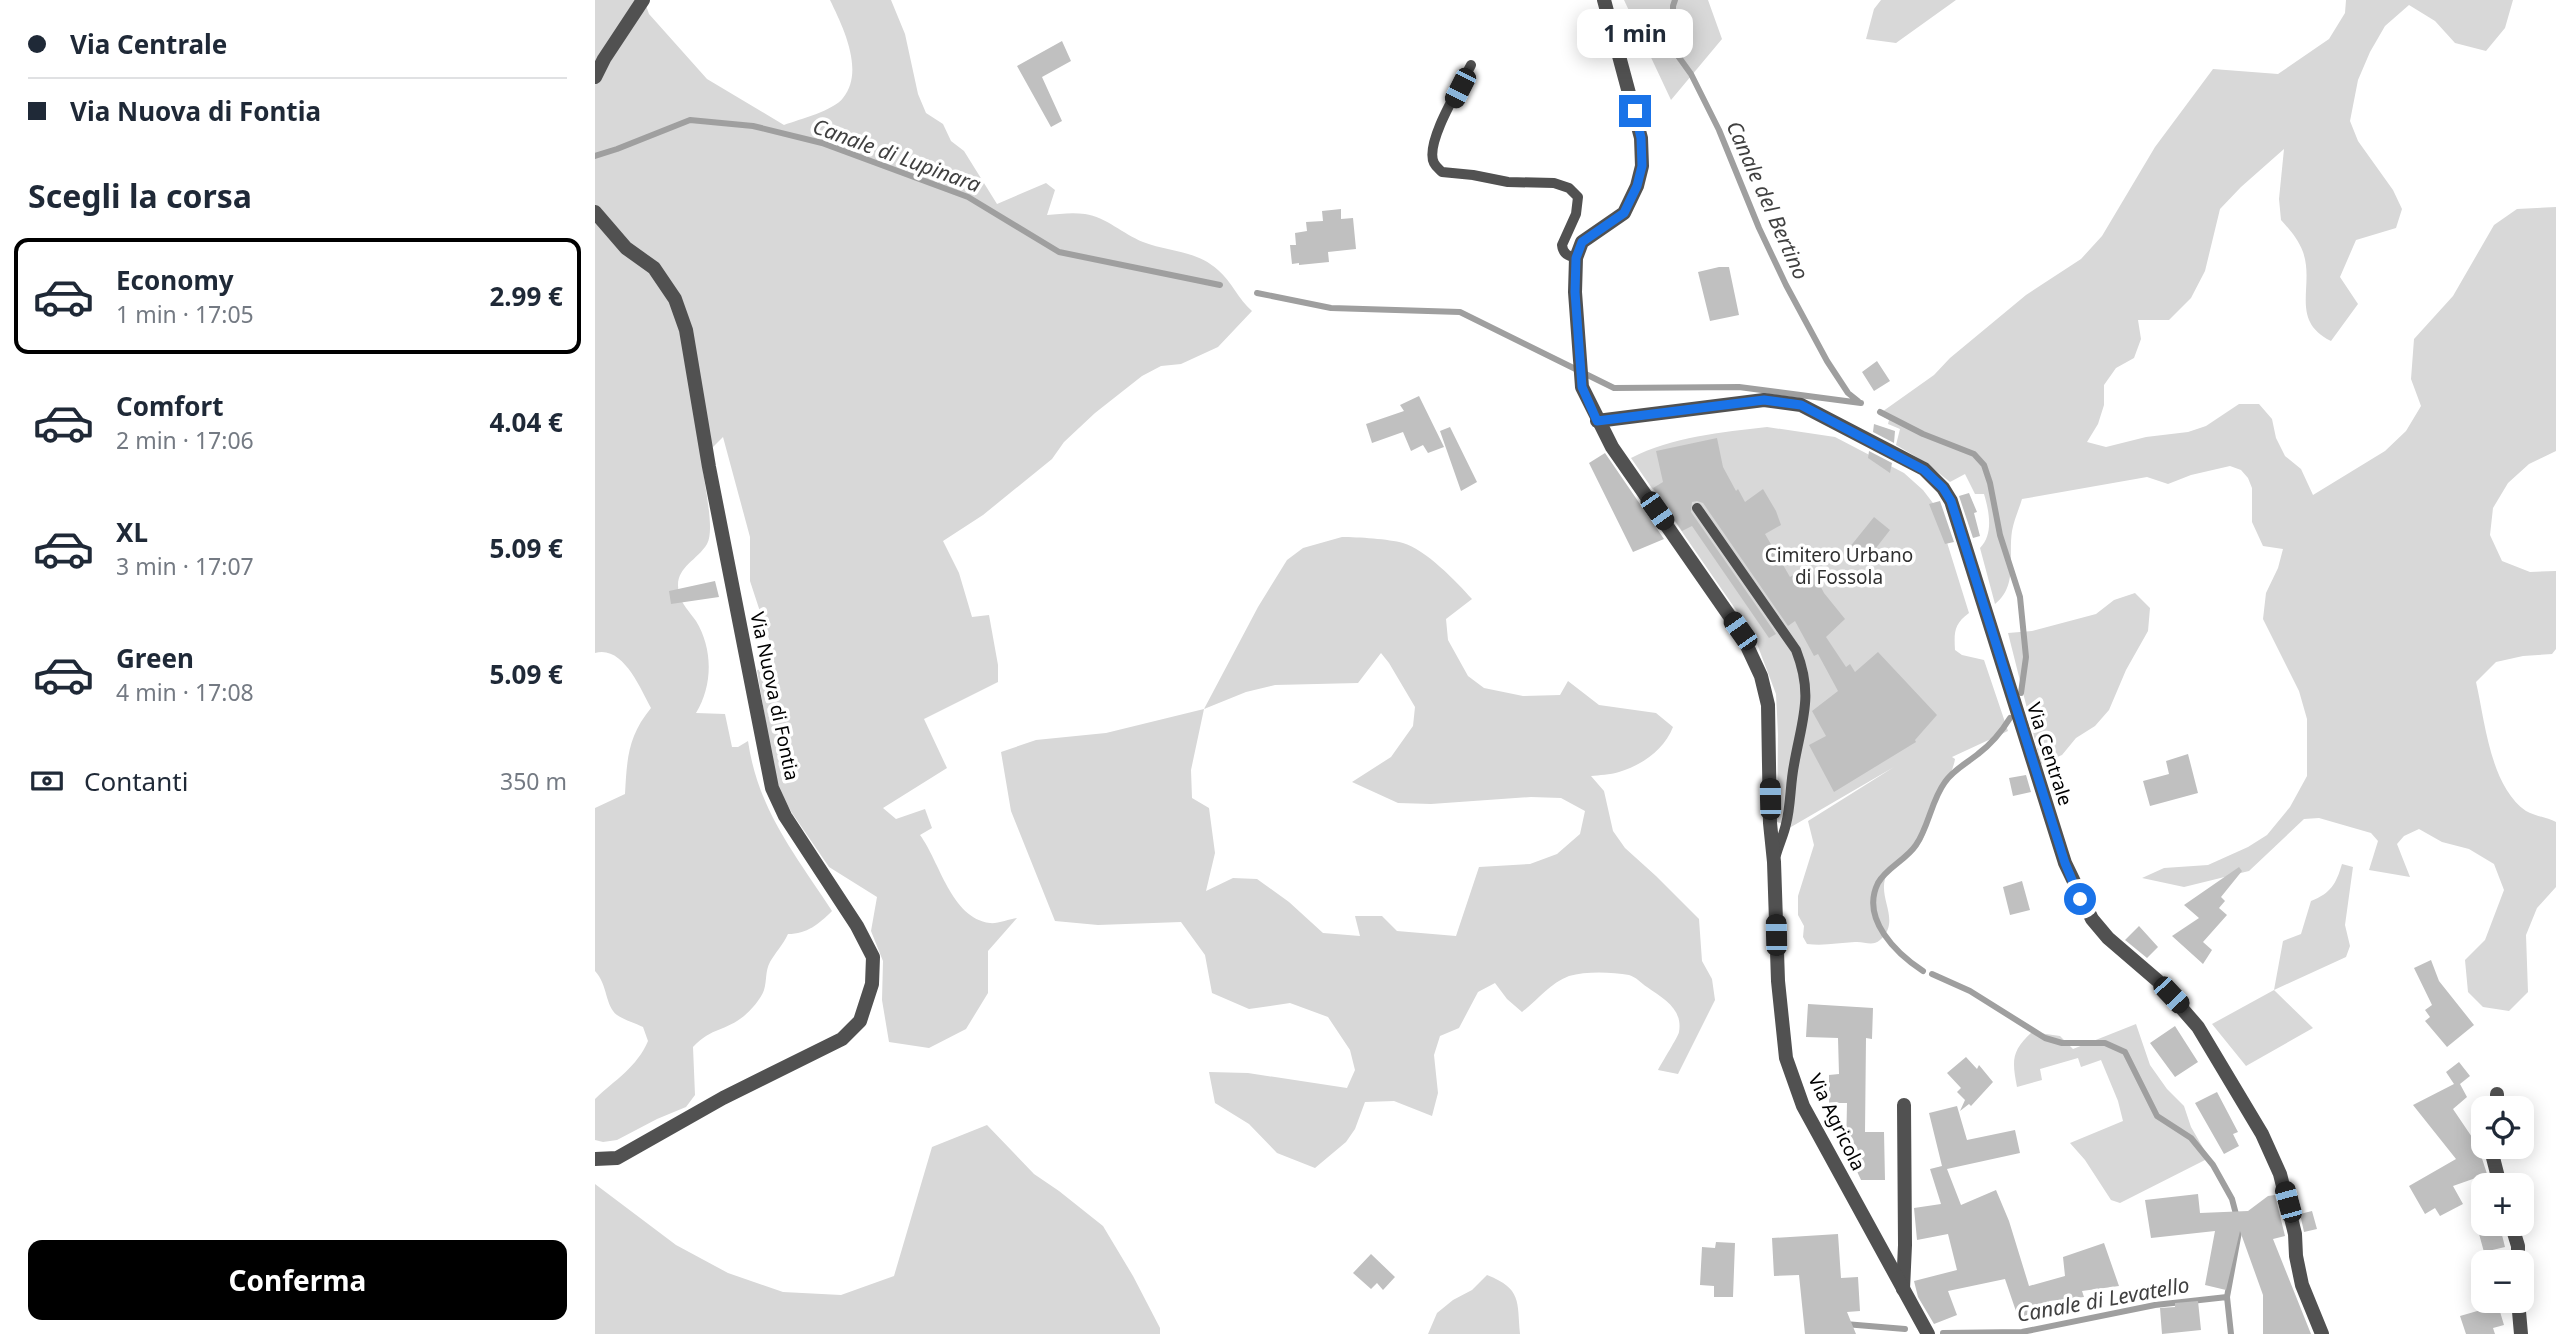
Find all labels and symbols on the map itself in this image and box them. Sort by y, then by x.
callout: 1 min [1577,10,1693,58]
car [1442,65,1479,111]
route end [1619,95,1651,127]
water label: Canale di Lupinara [809,112,985,198]
water label: Canale del Bertino [1720,116,1816,284]
car [1637,488,1678,534]
park label: Cimitero Urbano di Fossola [1765,542,1913,590]
car [1720,608,1761,654]
street label: Via Nuova di Fontia [744,609,806,783]
street label: Via Centrale [2021,699,2079,809]
car [1760,778,1781,820]
route start [2064,883,2096,915]
car [1766,914,1787,956]
car [2149,972,2194,1018]
street label: Via Agricola [1802,1069,1872,1175]
car [2273,1179,2304,1225]
water label: Canale di Levatello [2015,1270,2191,1328]

